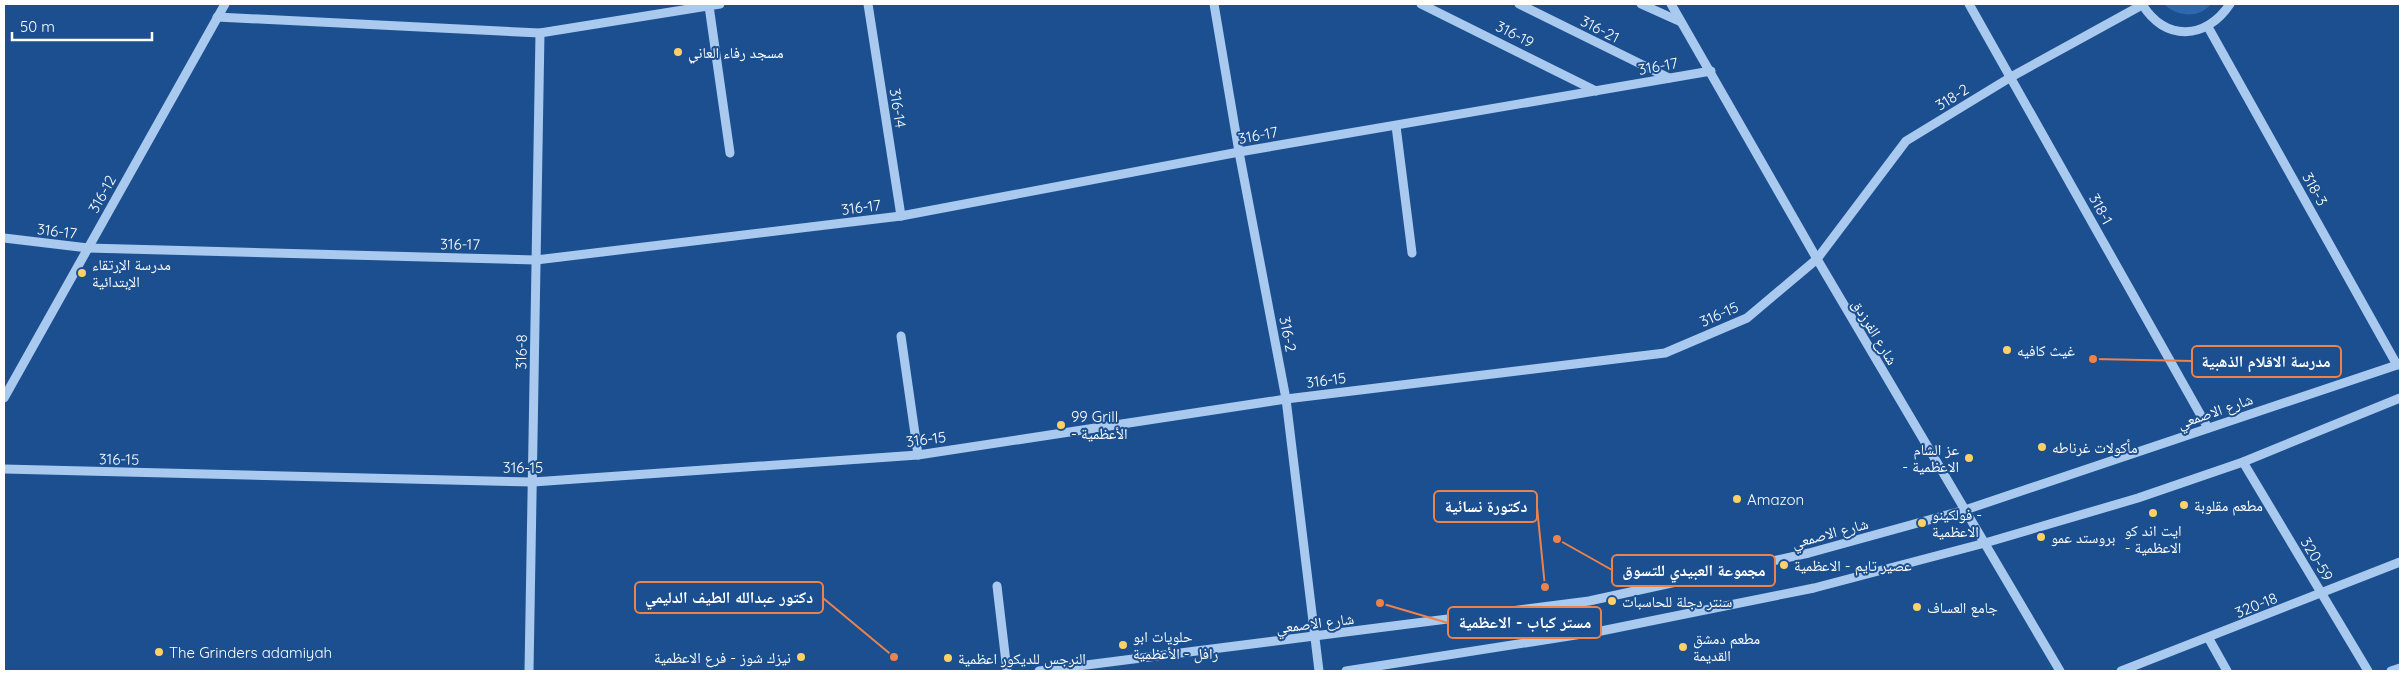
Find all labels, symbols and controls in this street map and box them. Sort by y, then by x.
scale bar [12,10,152,42]
street label: 316-21 [1577,11,1623,47]
street label: 316-19 [1493,16,1537,52]
text: 50 m [20,17,55,36]
place label: مسجد رفاء العاني [688,43,784,64]
marker: مسجد رفاء العاني [672,46,684,58]
street label: 316-17 [1637,53,1680,79]
street label: 318-2 [1932,79,1972,115]
street label: 316-14 [885,87,911,129]
street label: 316-17 [1237,122,1280,148]
street label: 318-3 [2298,169,2332,209]
street label: 316-12 [84,172,120,216]
street label: 318-1 [2085,190,2117,228]
street label: 316-17 [840,195,882,219]
street label: 316-17 [36,219,78,243]
street label: 316-17 [440,234,480,254]
place label: مدرسة الإرتقاء الإبتدائية [92,255,171,291]
marker: مدرسة الإرتقاء الإبتدائية [76,267,88,279]
street label: شارع الفرزدق [1847,296,1902,369]
street label: 316-15 [1697,297,1741,331]
street label: 316-2 [1275,315,1301,353]
street label: 316-8 [511,334,531,370]
place label: غيث كافيه [2017,341,2075,360]
marker: غيث كافيه [2001,344,2013,356]
callout: مدرسة الاقلام الذهبية [2192,346,2341,377]
text: مدرسة الاقلام الذهبية [2201,351,2331,373]
street label: 316-15 [1305,368,1347,392]
street label: شارع الاصمعي [2175,389,2256,435]
place label: 99 Grill - الأعظمية [1071,407,1128,443]
marker: 99 Grill - الأعظمية [1055,419,1067,431]
street label: 316-15 [905,427,947,451]
place label: مأكولات غرناطه [2052,438,2138,457]
place label: عز الشام - الاعظمية [1902,440,1959,476]
marker: مأكولات غرناطه [2036,441,2048,453]
street label: 316-15 [99,449,139,469]
marker: عز الشام - الاعظمية [1963,452,1975,464]
street label: 316-15 [503,458,543,477]
place label: Amazon [1747,490,1804,509]
callout: دكتورة نسائية [1434,491,1537,522]
marker: Amazon [1731,493,1743,505]
text: دكتورة نسائية [1445,496,1527,516]
place label: مطعم مقلوبة [2194,496,2263,516]
marker: مطعم مقلوبة [2178,499,2190,511]
place label: فولكينو - الاعظمية [1932,505,1982,541]
marker: ايت اند كو - الاعظمية [2147,507,2159,519]
street label: شارع الاصمعي [1790,514,1871,555]
marker: فولكينو - الاعظمية [1916,517,1928,529]
place label: ايت اند كو - الاعظمية [2124,521,2182,557]
place label: بروستد عمو [2051,528,2115,547]
marker: بروستد عمو [2035,531,2047,543]
street label: 320-59 [2297,534,2337,584]
callout: مجموعة العبيدي للتسوق [1612,555,1775,586]
place label: عصير تايم - الاعظمية [1794,556,1912,576]
marker: عصير تايم - الاعظمية [1778,559,1790,571]
text: مجموعة العبيدي للتسوق [1622,560,1766,583]
callout: دكتور عبدالله الطيف الدليمي [635,582,823,613]
text: دكتور عبدالله الطيف الدليمي [645,587,813,610]
street label: 320-18 [2232,588,2280,622]
place label: سنتر دجلة للحاسبات [1622,592,1733,611]
marker: سنتر دجلة للحاسبات [1606,595,1618,607]
place label: جامع العساف [1927,598,1998,618]
marker: جامع العساف [1911,601,1923,613]
callout: مستر كباب - الاعظمية [1448,607,1601,638]
street label: شارع الاصمعي [1275,609,1356,640]
text: مستر كباب - الاعظمية [1459,612,1591,632]
place label: حلويات ابو رافل - الأعظمية [1133,627,1219,664]
place label: مطعم دمشق القديمة [1693,629,1760,665]
marker: حلويات ابو رافل - الأعظمية [1117,639,1129,651]
marker: مطعم دمشق القديمة [1677,641,1689,653]
place label: The Grinders adamiyah [169,643,332,662]
marker: The Grinders adamiyah [153,646,165,658]
place label: نيزك شوز - فرع الاعظمية [654,648,791,668]
place label: النرجس للديكور اعظمية [958,649,1086,669]
marker: نيزك شوز - فرع الاعظمية [795,651,807,663]
marker: النرجس للديكور اعظمية [942,652,954,664]

